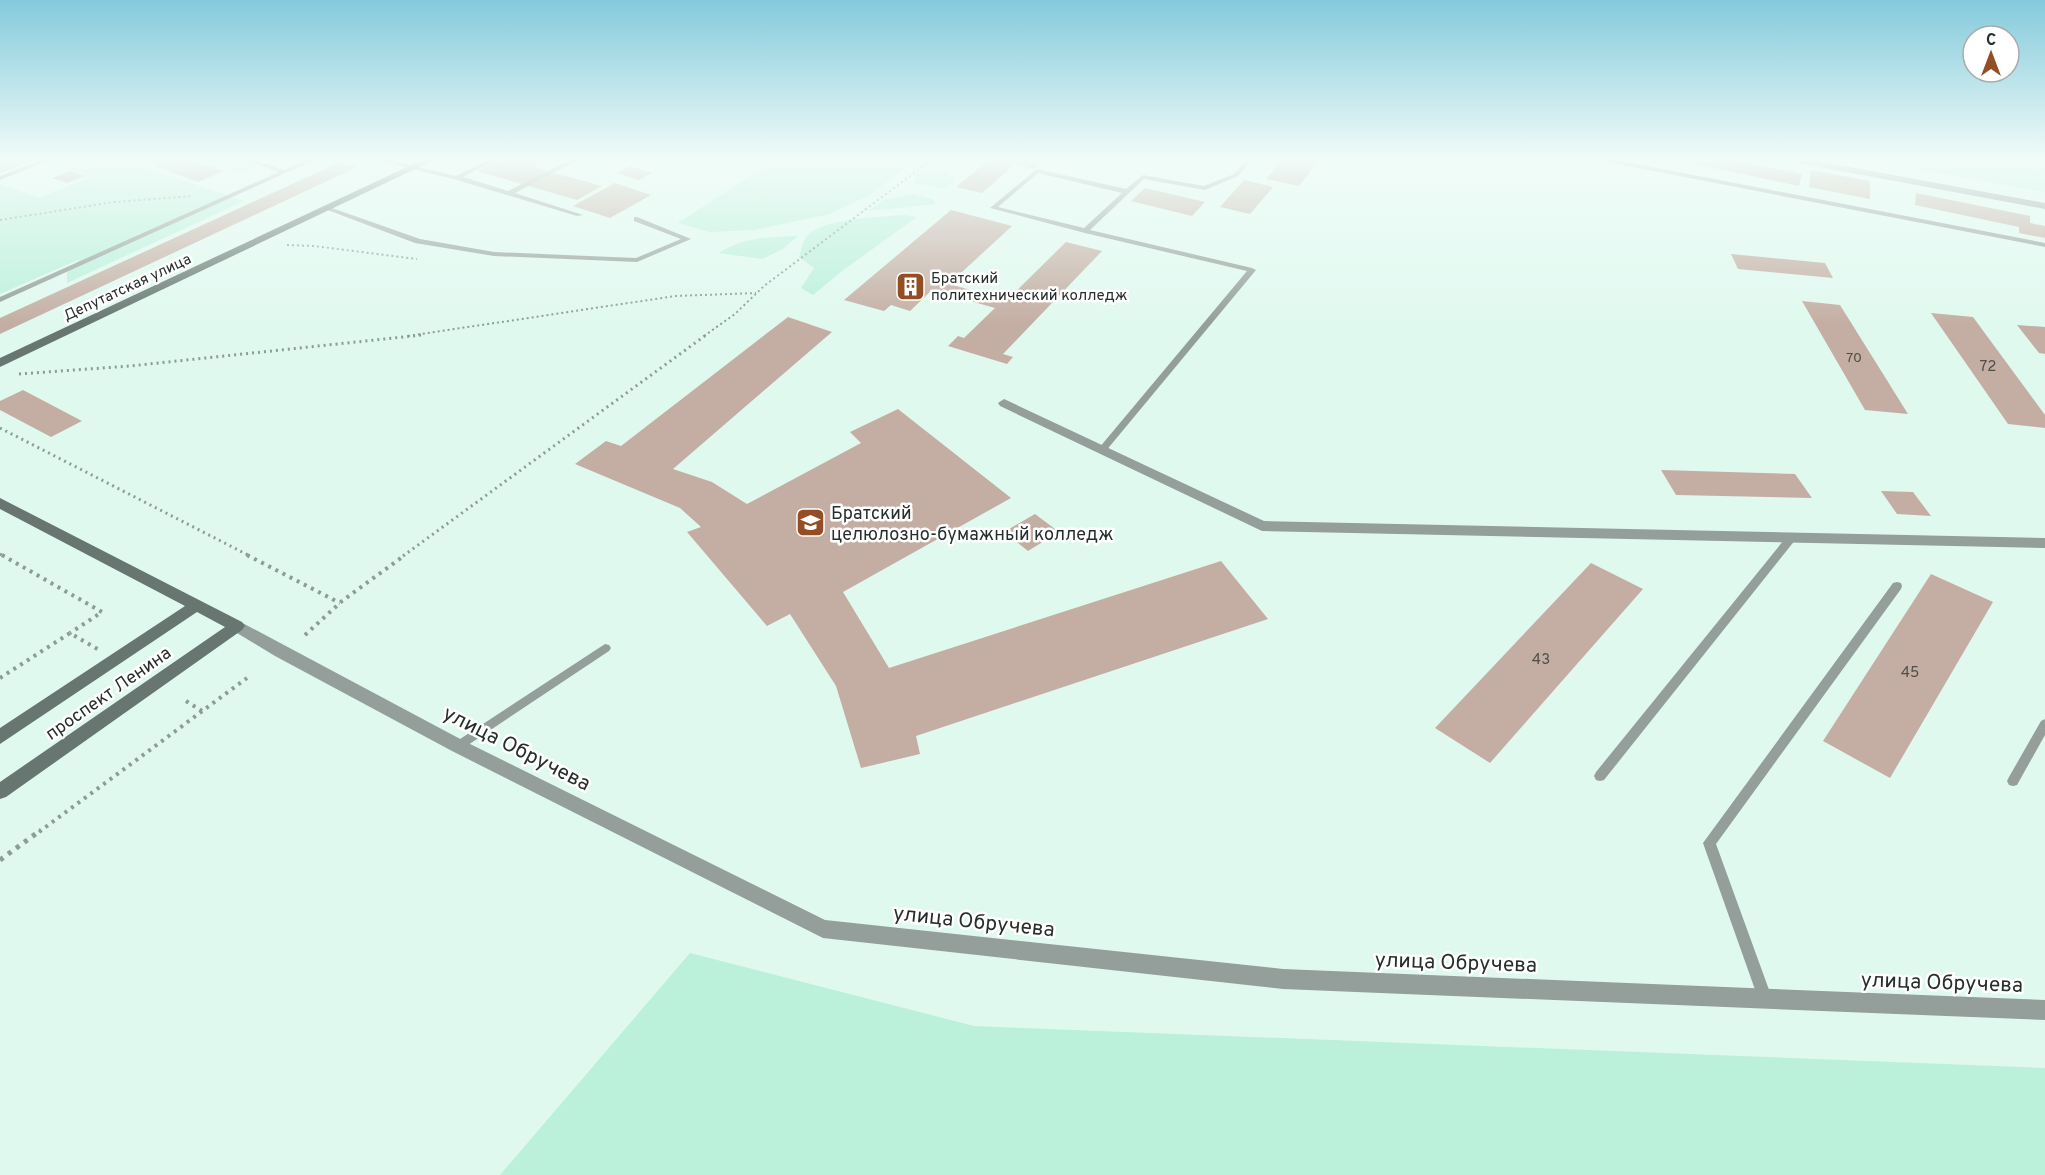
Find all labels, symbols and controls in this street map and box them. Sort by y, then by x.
north arrow [1961,24,2021,84]
text: С [1986,31,1996,51]
street label: Депутатская улица [61,250,195,326]
place label: Братский политехнический колледж [931,270,1128,306]
building icon: Братский политехнический колледж [894,271,926,303]
house number: 70 [1846,350,1862,367]
house number: 72 [1980,358,1996,377]
place label: Братский целюлозно-бумажный колледж [831,503,1114,547]
school or university icon: Братский целюлозно-бумажный колледж [794,507,826,539]
street label: проспект Ленина [41,642,176,746]
house number: 43 [1532,651,1550,670]
house number: 45 [1901,664,1919,683]
street label: улица Обручева [438,700,595,798]
street label: улица Обручева [892,901,1056,944]
street label: улица Обручева [1374,947,1538,980]
street label: улица Обручева [1860,967,2024,1000]

